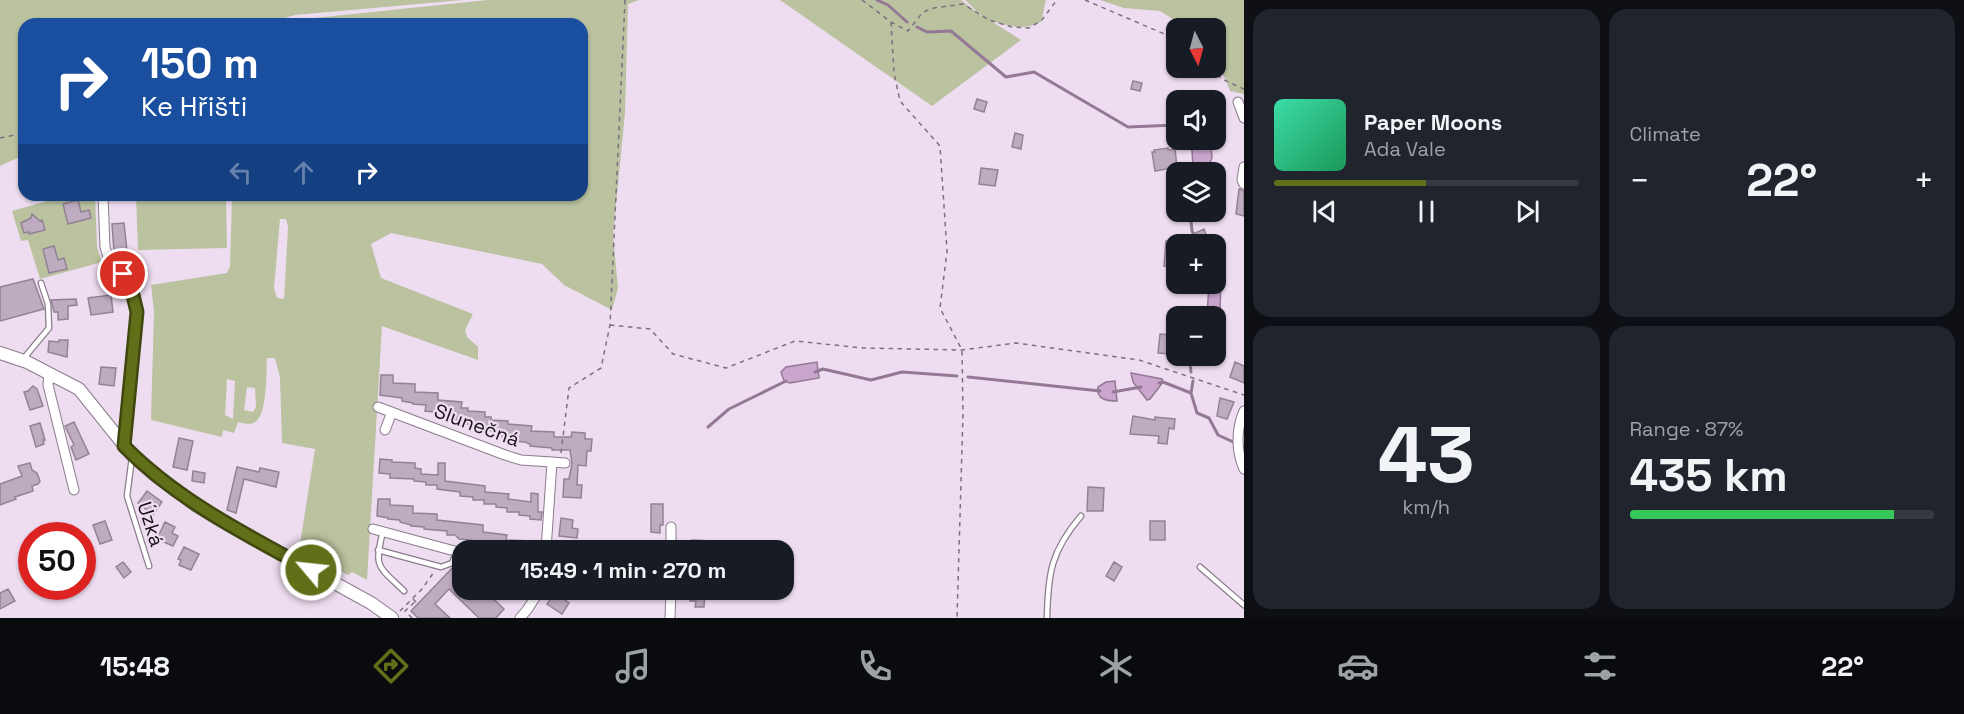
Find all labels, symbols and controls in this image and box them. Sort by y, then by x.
north arrow [1166,18,1226,78]
map controls [1166,18,1226,366]
text: 150 m [141,37,259,90]
icon: right [42,42,120,120]
text: Ke Hřišti [141,89,247,124]
button: sound [1166,90,1226,150]
text: Paper Moons [1364,108,1502,136]
text: Climate [1630,121,1701,147]
text: Ada Vale [1364,136,1446,162]
text: 22° [1746,152,1817,209]
icon: left [224,156,257,189]
icon: ahead [287,156,320,189]
icon: right [350,156,383,189]
text: − [1630,160,1650,202]
text: + [1914,160,1934,202]
button: layers [1166,162,1226,222]
icon: previous [1308,195,1341,228]
icon: pause [1410,195,1443,228]
icon: next [1511,195,1544,228]
button: + [1166,234,1226,294]
pin [97,248,148,299]
icon: arrive [106,257,139,290]
button: − [1166,306,1226,366]
street label: Slunečná [431,398,523,452]
text: 43 [1378,405,1475,505]
text: Range · 87% [1630,416,1744,442]
text: 435 km [1630,447,1788,504]
text: km/h [1402,494,1450,520]
street label: Úzká [132,498,170,550]
speed limit sign: 50 [18,522,96,600]
position arrow [279,538,343,602]
text: 15:49 · 1 min · 270 m [520,556,726,584]
icon: directions [370,645,412,687]
icon: music [612,645,654,687]
icon: phone [854,645,896,687]
icon: climate [1095,645,1137,687]
icon: car [1337,645,1379,687]
icon: filters [1579,645,1621,687]
text: 15:48 [100,649,170,684]
text: 22° [1821,649,1864,684]

